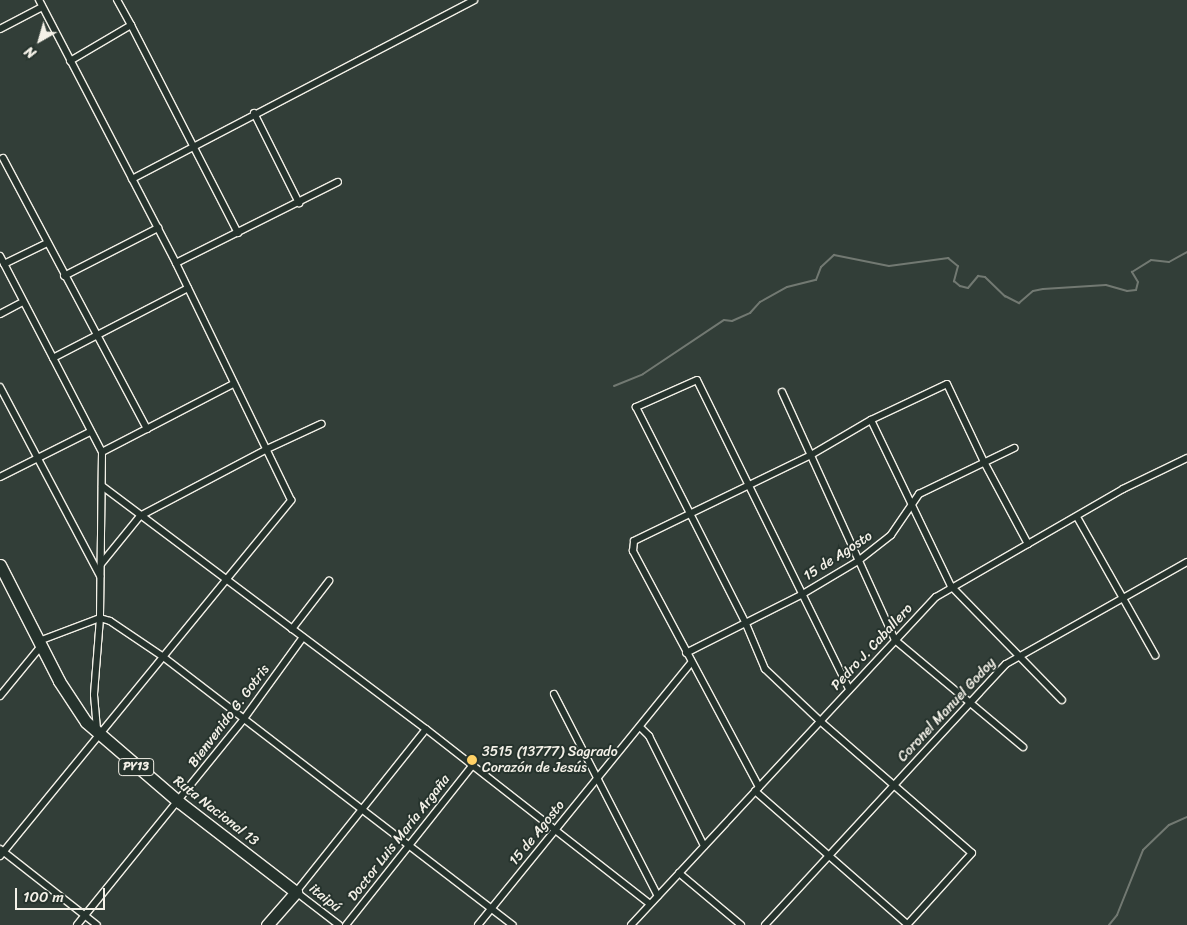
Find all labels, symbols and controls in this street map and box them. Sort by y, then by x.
north arrow [15,15,65,65]
text: N [19,39,42,65]
street label: 15 de Agosto [800,527,876,585]
street label: Pedro J. Caballero [828,600,916,694]
street label: Coronel Manuel Godoy [894,655,1000,765]
street label: Bienvenido G. Gotris [185,661,273,771]
place label: 3515 (13777) Sagrado Corazón de Jesús [482,744,618,776]
marker: 3515 (13777) Sagrado Corazón de Jesús [466,754,478,766]
road number: PY13 [117,758,155,776]
street label: Doctor Luis María Argaña [345,772,453,904]
street label: Ruta Nacional 13 [170,773,262,849]
street label: 15 de Agosto [506,797,568,869]
scale bar [18,878,108,910]
street label: itaipú [306,880,344,916]
text: 100 m [23,884,64,910]

